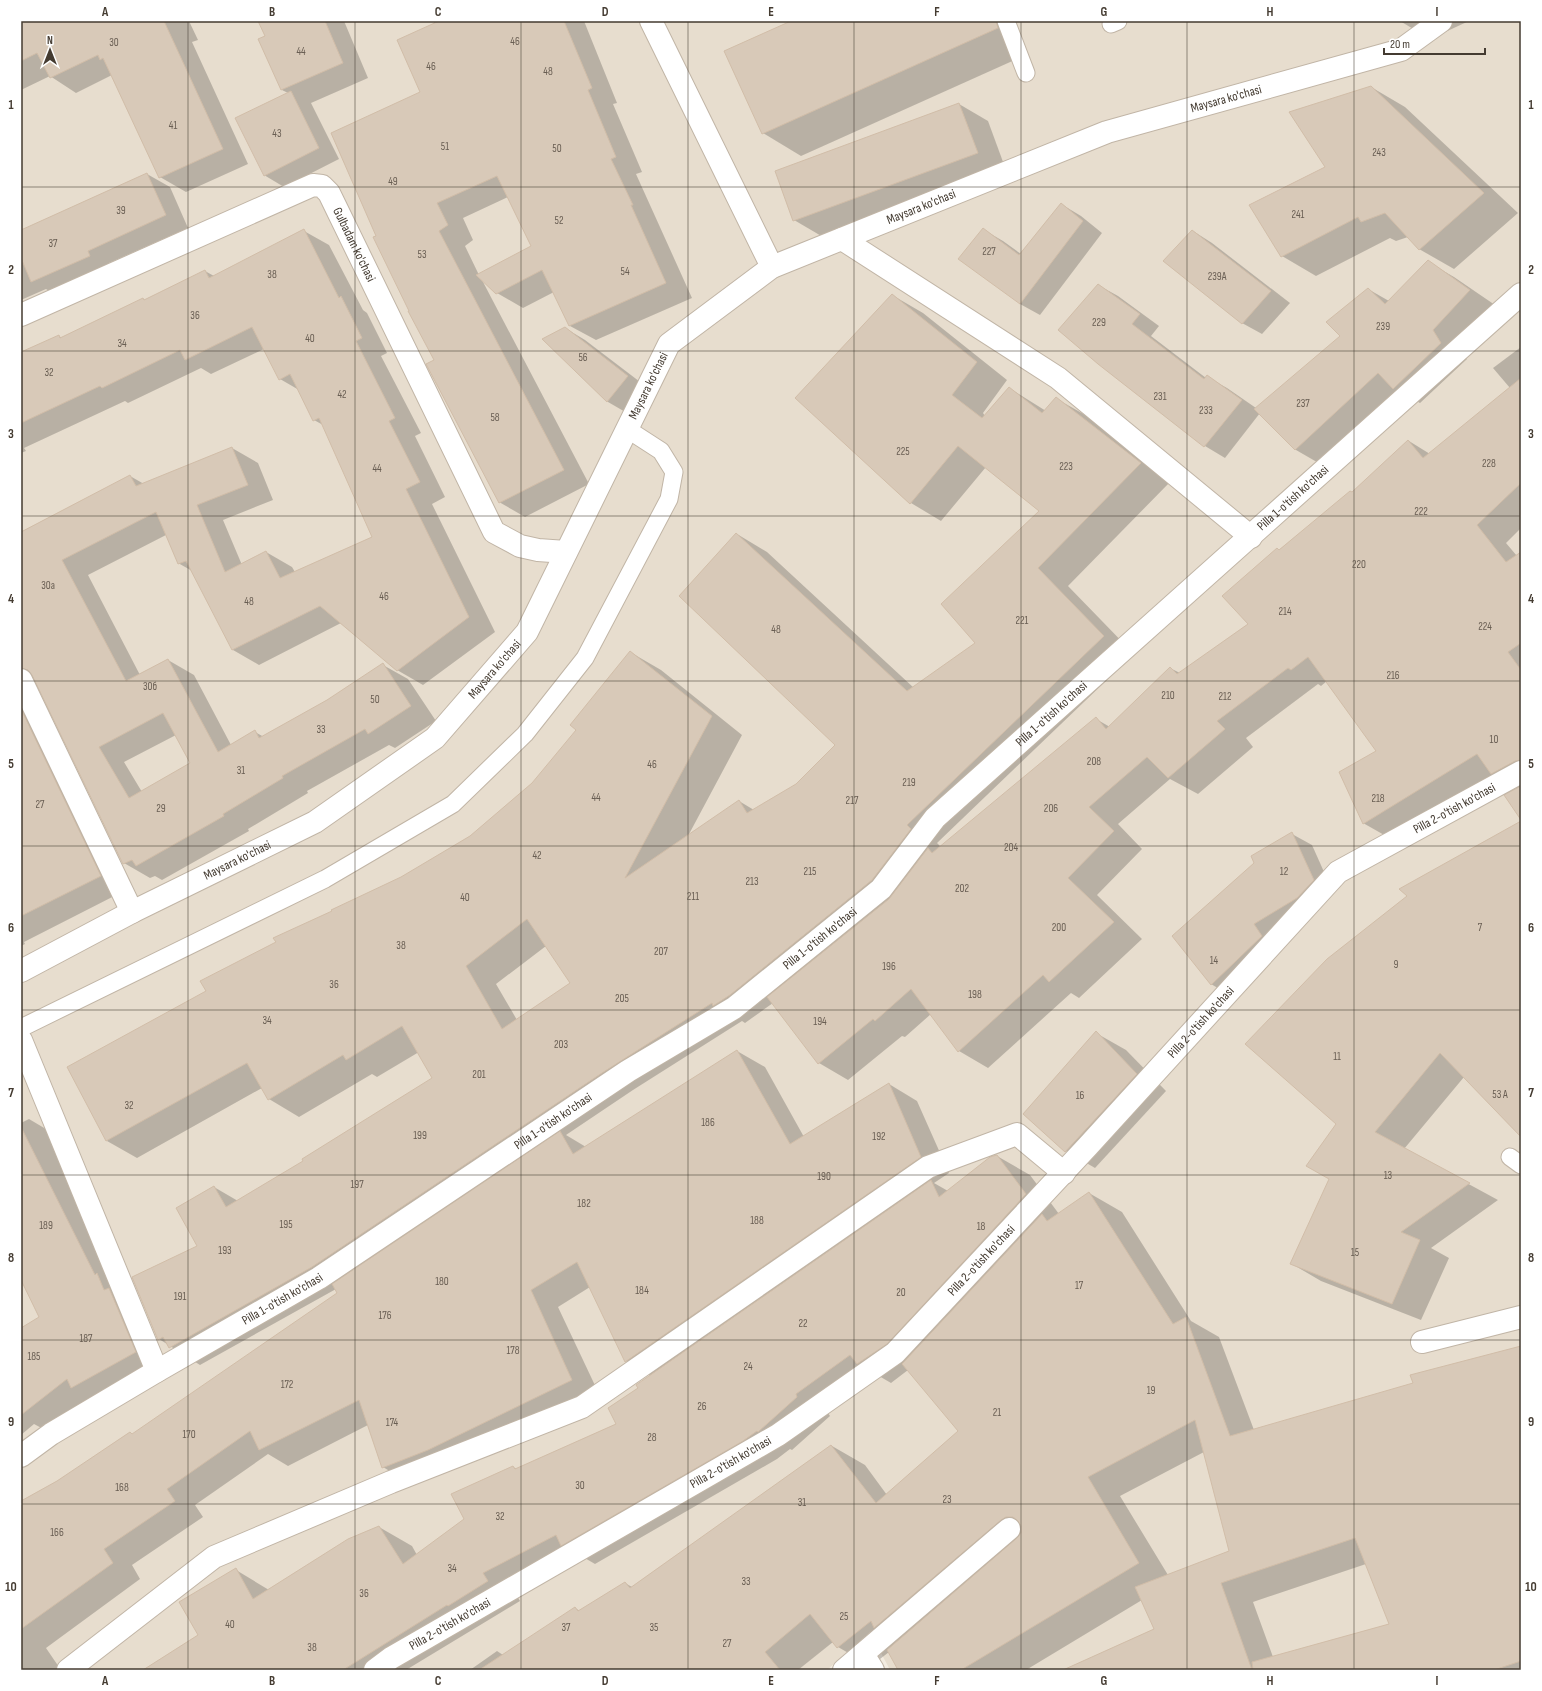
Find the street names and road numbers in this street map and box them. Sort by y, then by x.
street label: Maysara ko'chasi [1189,81,1263,116]
street label: Maysara ko'chasi [884,186,958,228]
street label: Gulbadam ko'chasi [329,205,379,284]
street label: Maysara ko'chasi [625,349,672,422]
street label: Pilla 1-o'tish ko'chasi [1254,462,1332,534]
street label: Maysara ko'chasi [465,637,525,702]
street label: Pilla 1-o'tish ko'chasi [1012,678,1090,750]
street label: Pilla 2-o'tish ko'chasi [1410,780,1498,837]
street label: Maysara ko'chasi [201,837,274,884]
street label: Pilla 1-o'tish ko'chasi [780,904,860,973]
street label: Pilla 2-o'tish ko'chasi [1164,983,1238,1061]
street label: Pilla 1-o'tish ko'chasi [511,1089,595,1153]
street label: Pilla 2-o'tish ko'chasi [944,1222,1018,1299]
street label: Pilla 1-o'tish ko'chasi [239,1270,326,1329]
street label: Pilla 2-o'tish ko'chasi [687,1433,774,1492]
street label: Pilla 2-o'tish ko'chasi [406,1594,493,1654]

